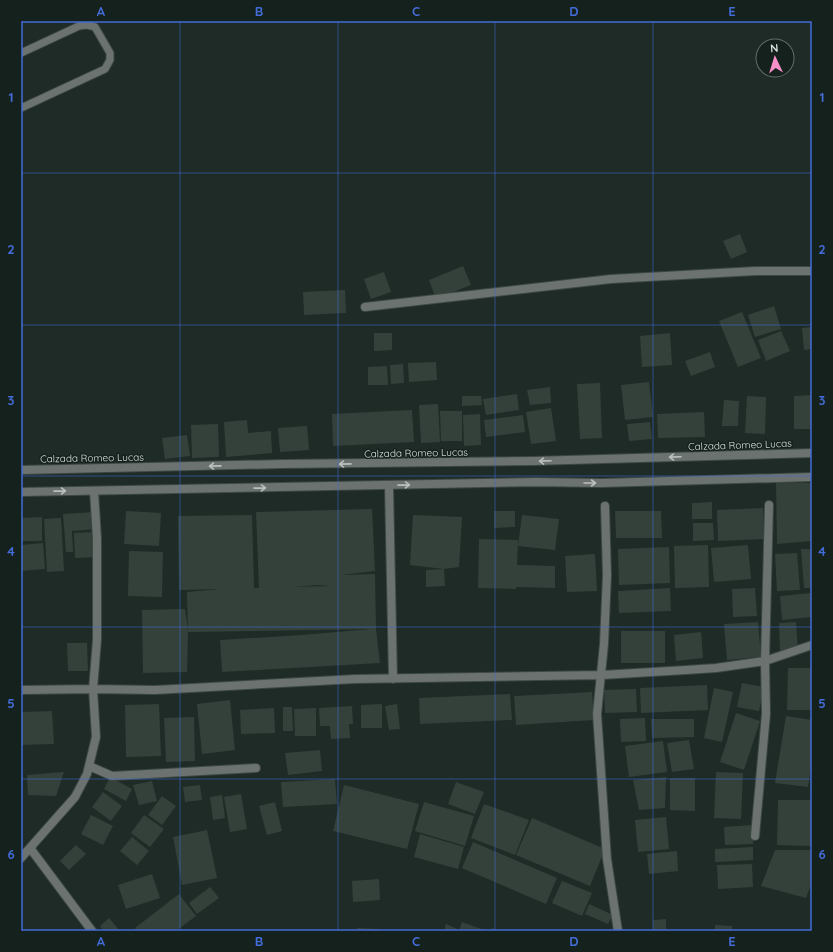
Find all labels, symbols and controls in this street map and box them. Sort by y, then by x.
text: A [97,3,106,19]
text: B [255,3,263,19]
text: C [412,3,420,19]
text: D [569,3,579,19]
text: E [728,3,736,19]
north arrow [755,38,795,78]
text: N [770,41,779,55]
text: 1 [8,89,14,105]
text: 1 [819,89,825,105]
text: 2 [7,241,15,257]
text: 2 [818,241,826,257]
text: 3 [8,392,15,408]
text: 3 [819,392,826,408]
street label: Calzada Romeo Lucas [688,437,792,453]
street label: Calzada Romeo Lucas [364,446,468,460]
street label: Calzada Romeo Lucas [40,451,144,465]
one-way arrow [669,453,682,461]
one-way arrow [539,457,552,465]
one-way arrow [339,460,352,467]
one-way arrow [209,462,222,470]
one-way arrow [583,479,596,487]
one-way arrow [397,482,410,489]
one-way arrow [253,484,266,492]
one-way arrow [53,487,66,495]
text: 4 [7,543,15,559]
text: 4 [818,543,826,559]
text: 5 [7,695,15,711]
text: 5 [818,695,826,711]
text: 6 [7,846,15,862]
text: 6 [818,846,826,862]
text: A [97,933,106,949]
text: B [255,933,263,949]
text: C [412,933,420,949]
text: D [569,933,579,949]
text: E [728,933,736,949]

